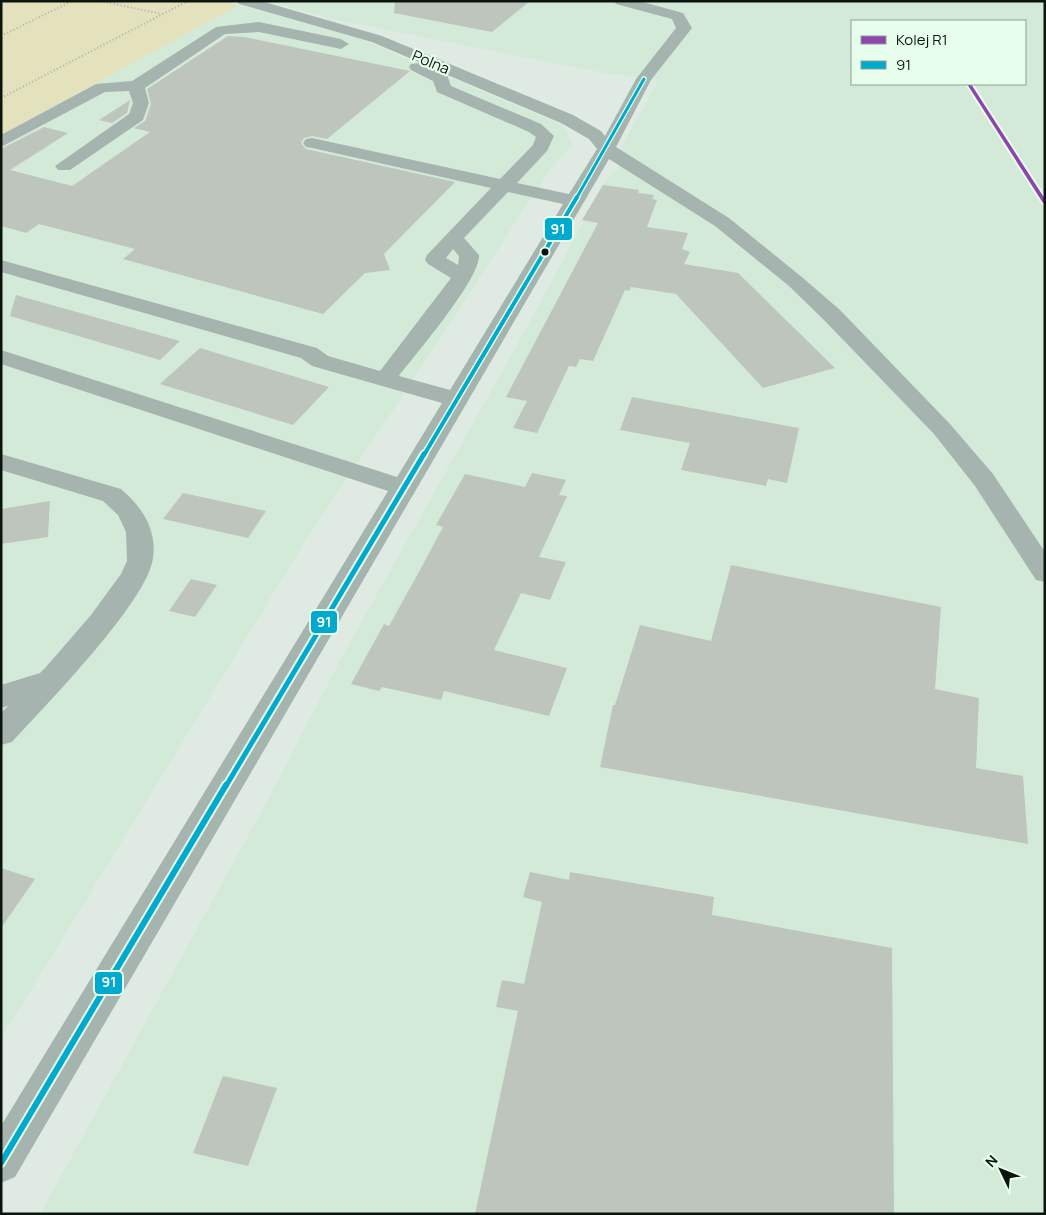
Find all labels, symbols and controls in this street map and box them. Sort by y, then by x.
legend [851,20,1026,85]
text: Kolej R1 [896,29,948,50]
street label: Polna [409,45,453,79]
text: 91 [896,54,911,75]
line badge: 91 [544,217,573,241]
text: 91 [551,219,565,238]
unlabelled marker [540,247,550,257]
line badge: 91 [310,610,338,634]
text: 91 [317,612,331,631]
line badge: 91 [94,971,123,995]
text: 91 [102,972,116,991]
north arrow [976,1145,1026,1195]
text: N [981,1151,1002,1171]

